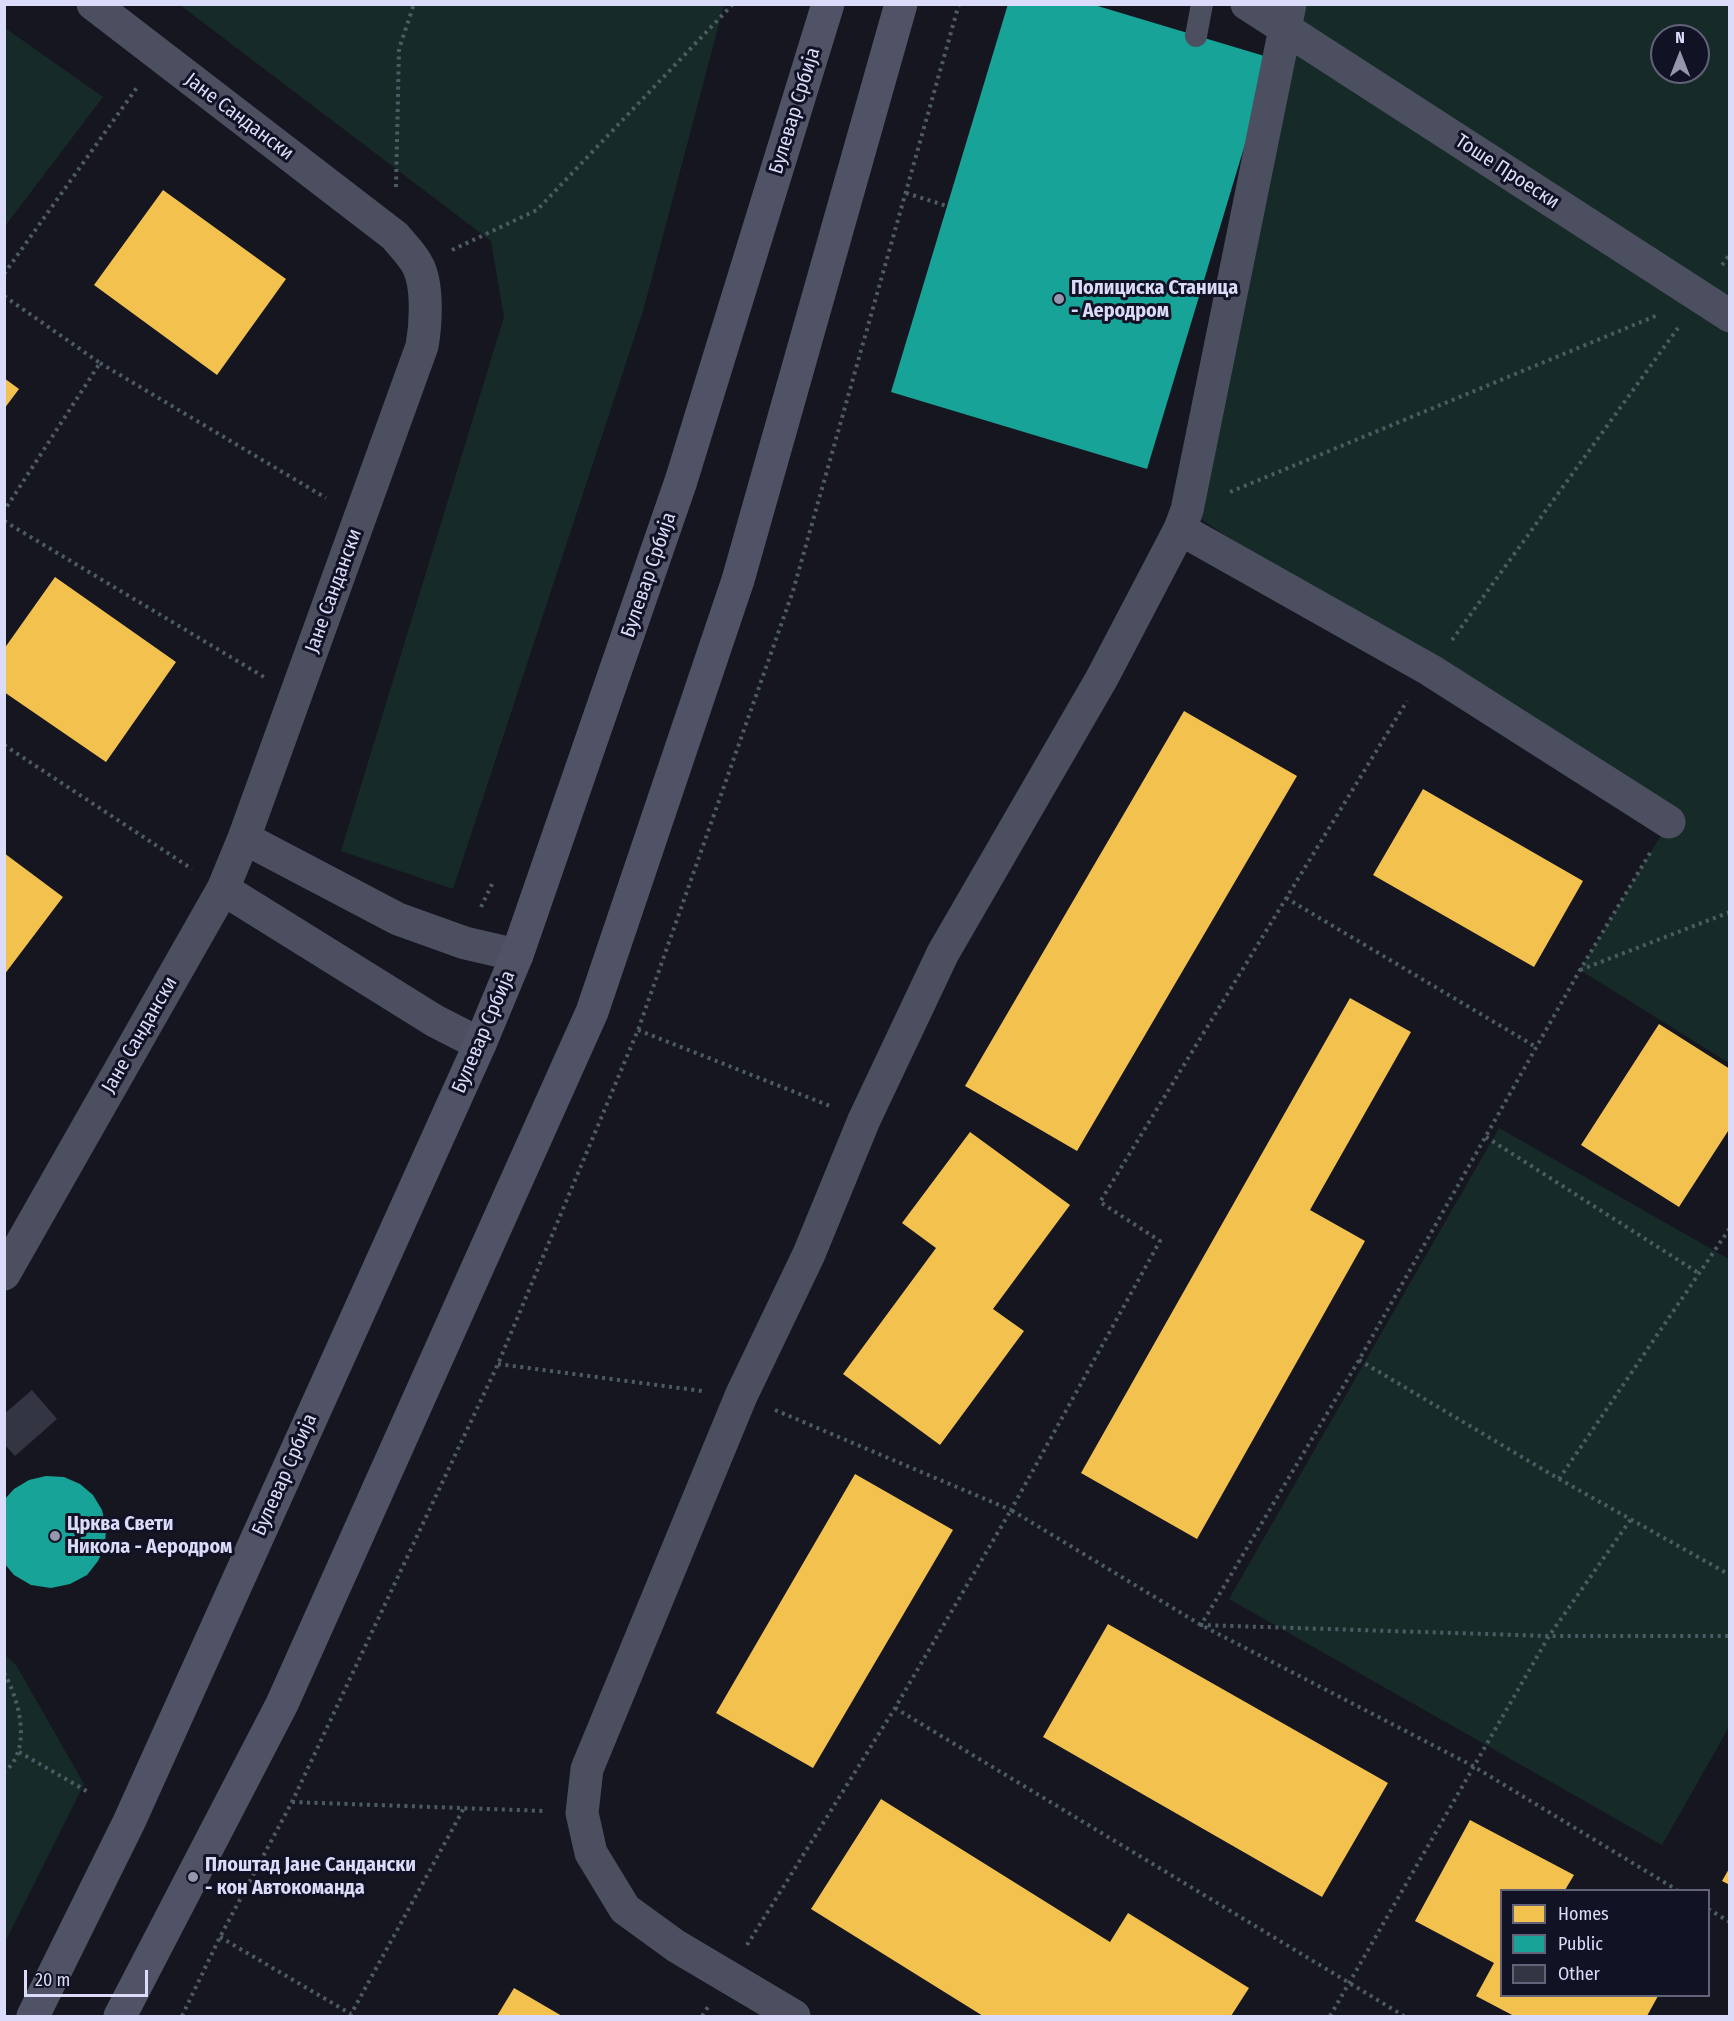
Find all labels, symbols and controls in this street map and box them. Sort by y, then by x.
north arrow [1650,24,1710,84]
text: N [1675,28,1685,47]
street label: Булевар Србија [764,45,826,177]
street label: Јане Сандански [180,68,298,166]
street label: Тоше Проески [1450,129,1564,215]
place label: Полициска Станица - Аеродром [1071,276,1238,323]
marker: Полициска Станица - Аеродром [1052,292,1066,306]
street label: Булевар Србија [616,509,682,641]
street label: Јане Сандански [300,526,368,656]
street label: Булевар Србија [447,967,521,1097]
street label: Јане Сандански [97,973,183,1097]
street label: Булевар Србија [247,1410,323,1540]
place label: Црква Свети Никола - Аеродром [67,1512,232,1559]
marker: Црква Свети Никола - Аеродром [48,1529,62,1543]
place label: Плоштад Јане Сандански - кон Автокоманда [205,1853,416,1900]
marker: Плоштад Јане Сандански - кон Автокоманда [186,1870,200,1884]
legend [1500,1889,1710,1997]
text: Homes [1558,1903,1609,1925]
text: Public [1558,1933,1603,1955]
scale bar [27,1958,152,1996]
text: Other [1558,1963,1600,1985]
text: 20 m [35,1969,70,1991]

